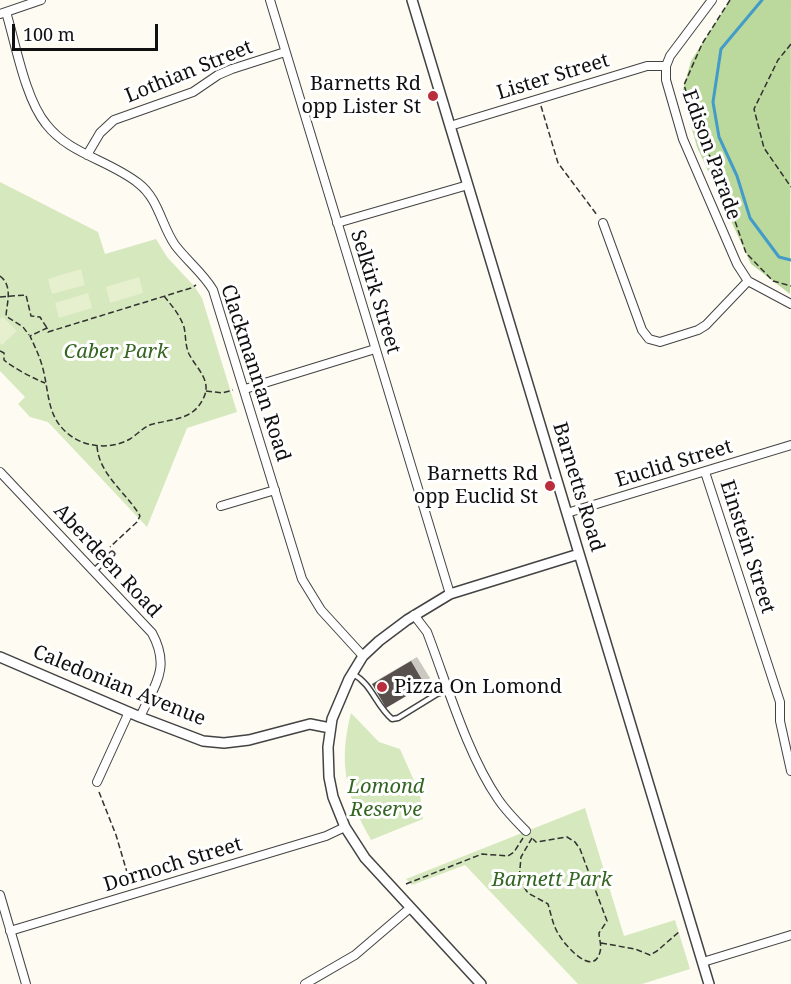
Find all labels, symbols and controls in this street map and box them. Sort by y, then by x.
scale bar [15,12,160,50]
text: 100 m [23,22,75,46]
street label: Lothian Street [122,36,256,108]
street label: Lister Street [494,49,612,105]
place label: Barnetts Rd opp Lister St [302,72,421,119]
street label: Edison Parade [676,87,746,223]
marker: Barnetts Rd opp Lister St [426,89,440,103]
street label: Selkirk Street [345,227,405,357]
street label: Clackmannan Road [215,281,295,465]
park label: Caber Park [64,340,168,364]
street label: Barnetts Road [547,419,609,555]
street label: Euclid Street [613,435,735,493]
place label: Barnetts Rd opp Euclid St [414,462,538,509]
street label: Einstein Street [714,477,780,617]
marker: Barnetts Rd opp Euclid St [543,479,557,493]
street label: Aberdeen Road [48,499,166,623]
street label: Caledonian Avenue [29,640,209,732]
place label: Pizza On Lomond [394,675,562,699]
marker: Pizza On Lomond [375,680,389,694]
park label: Lomond Reserve [348,775,424,822]
street label: Dornoch Street [101,833,245,897]
park label: Barnett Park [492,868,612,892]

